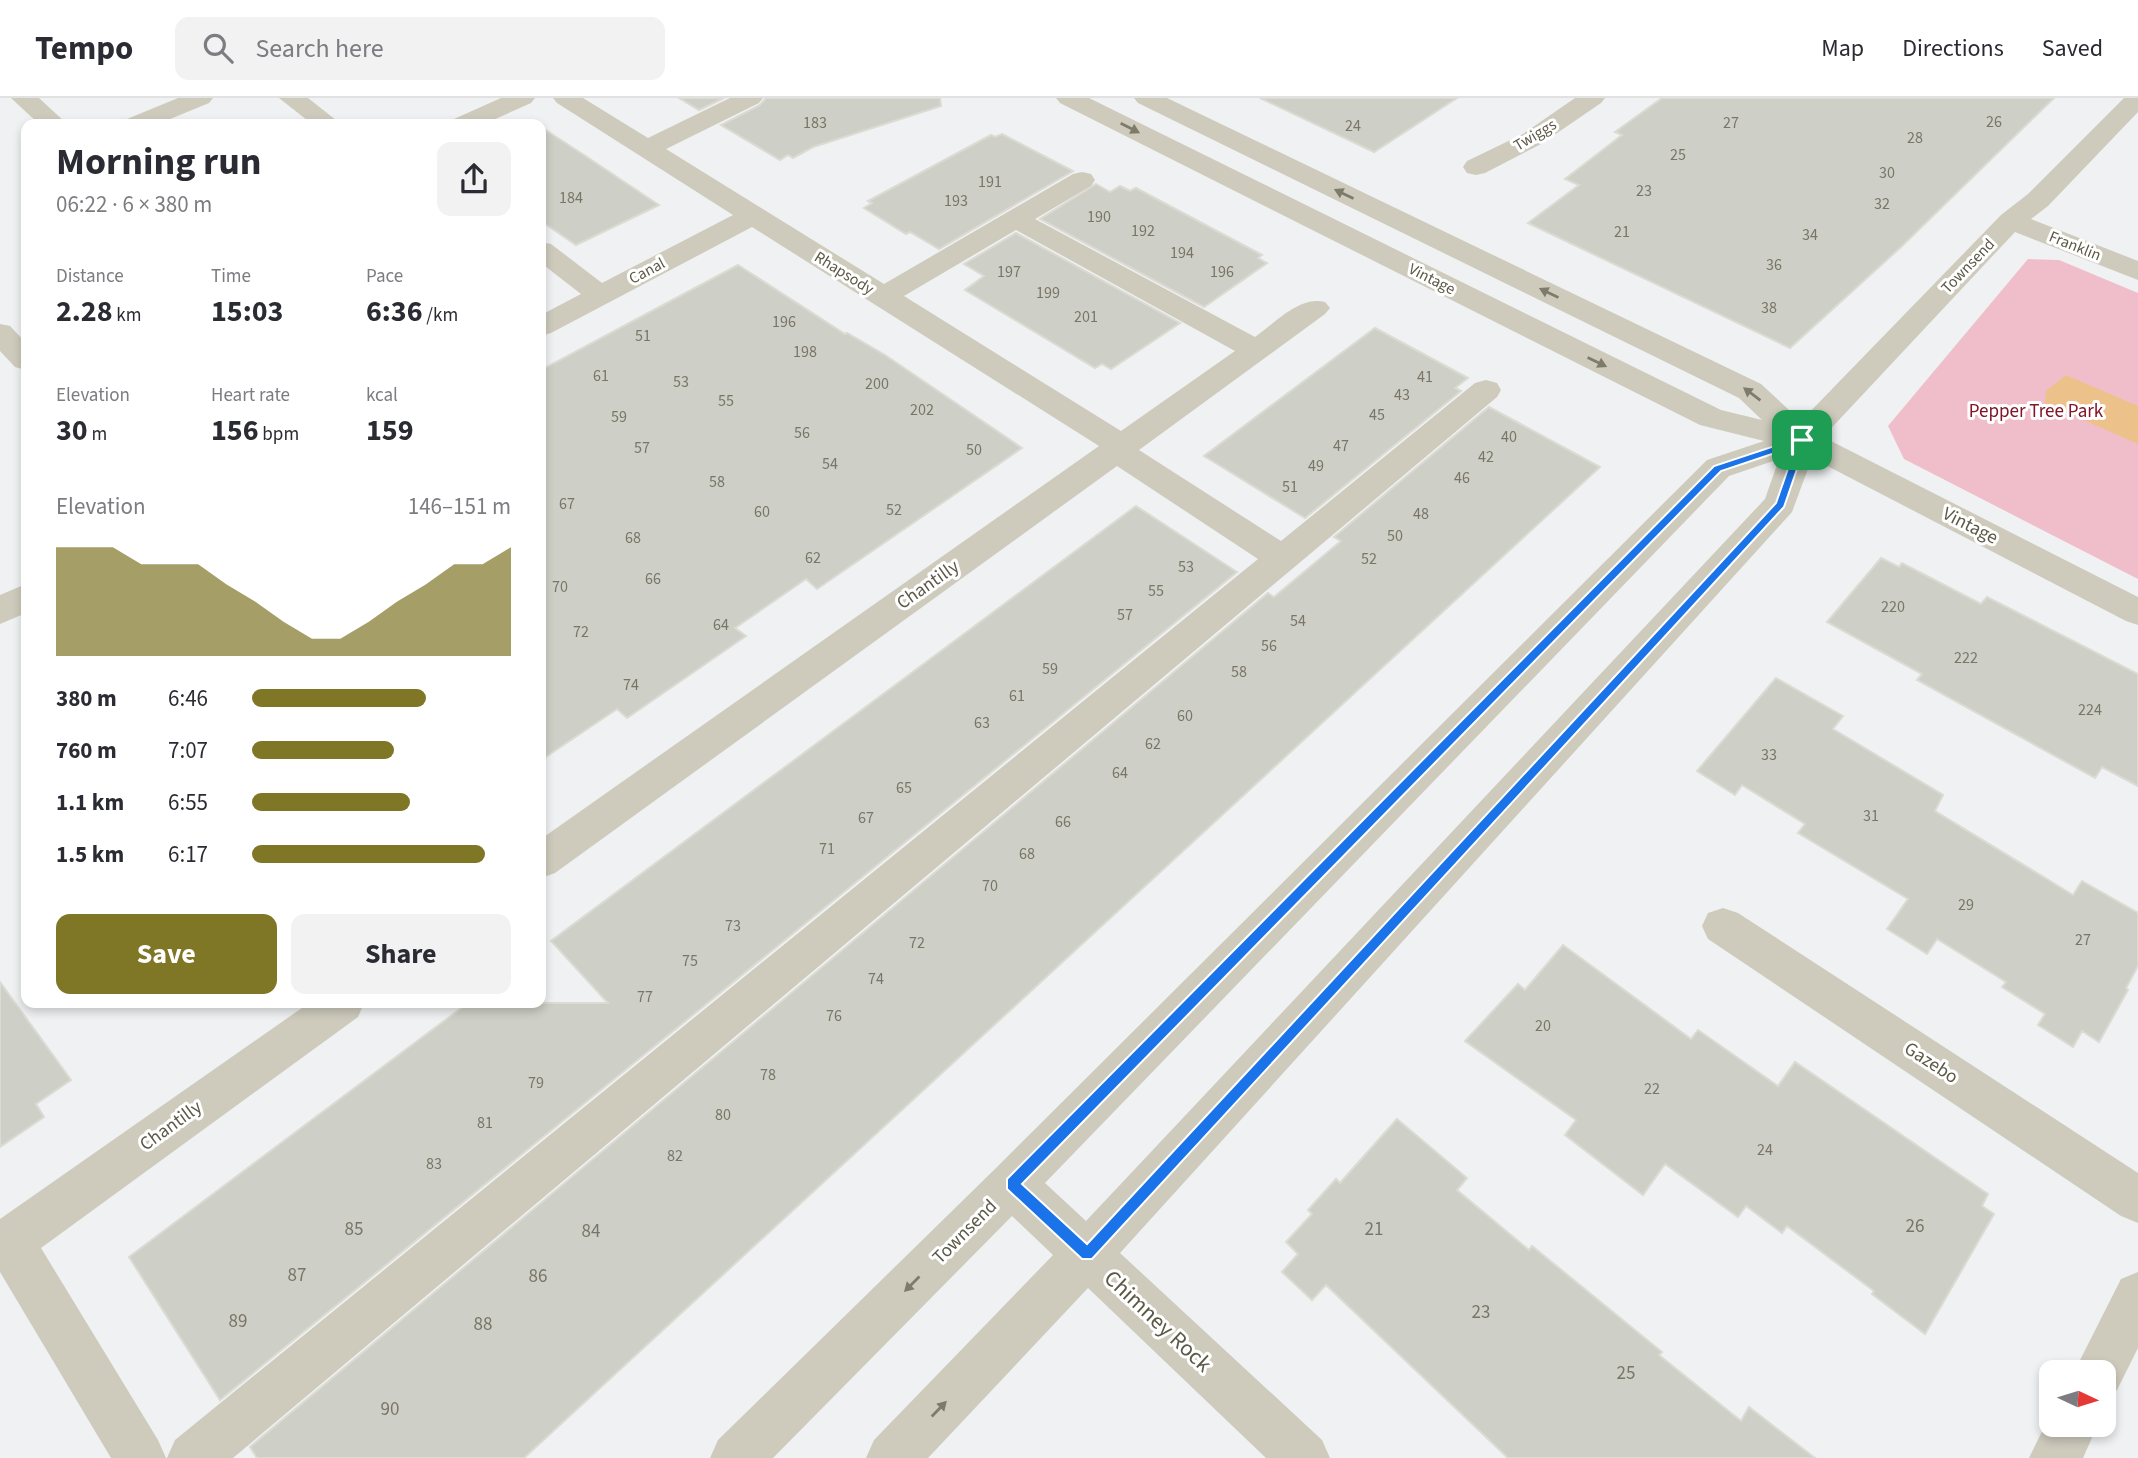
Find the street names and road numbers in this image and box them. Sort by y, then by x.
street label: Twiggs [1509,113,1561,156]
street label: Franklin [2046,226,2104,266]
street label: Townsend [1936,234,2000,298]
street label: Rhapsody [810,246,878,300]
street label: Canal [625,252,669,290]
street label: Vintage [1405,258,1459,300]
street label: Vintage [1938,501,2002,551]
street label: Chantilly [891,554,965,616]
street label: Gazebo [1899,1035,1963,1091]
street label: Chantilly [134,1094,208,1158]
street label: Townsend [927,1194,1003,1270]
street label: Chimney Rock [1097,1262,1220,1380]

